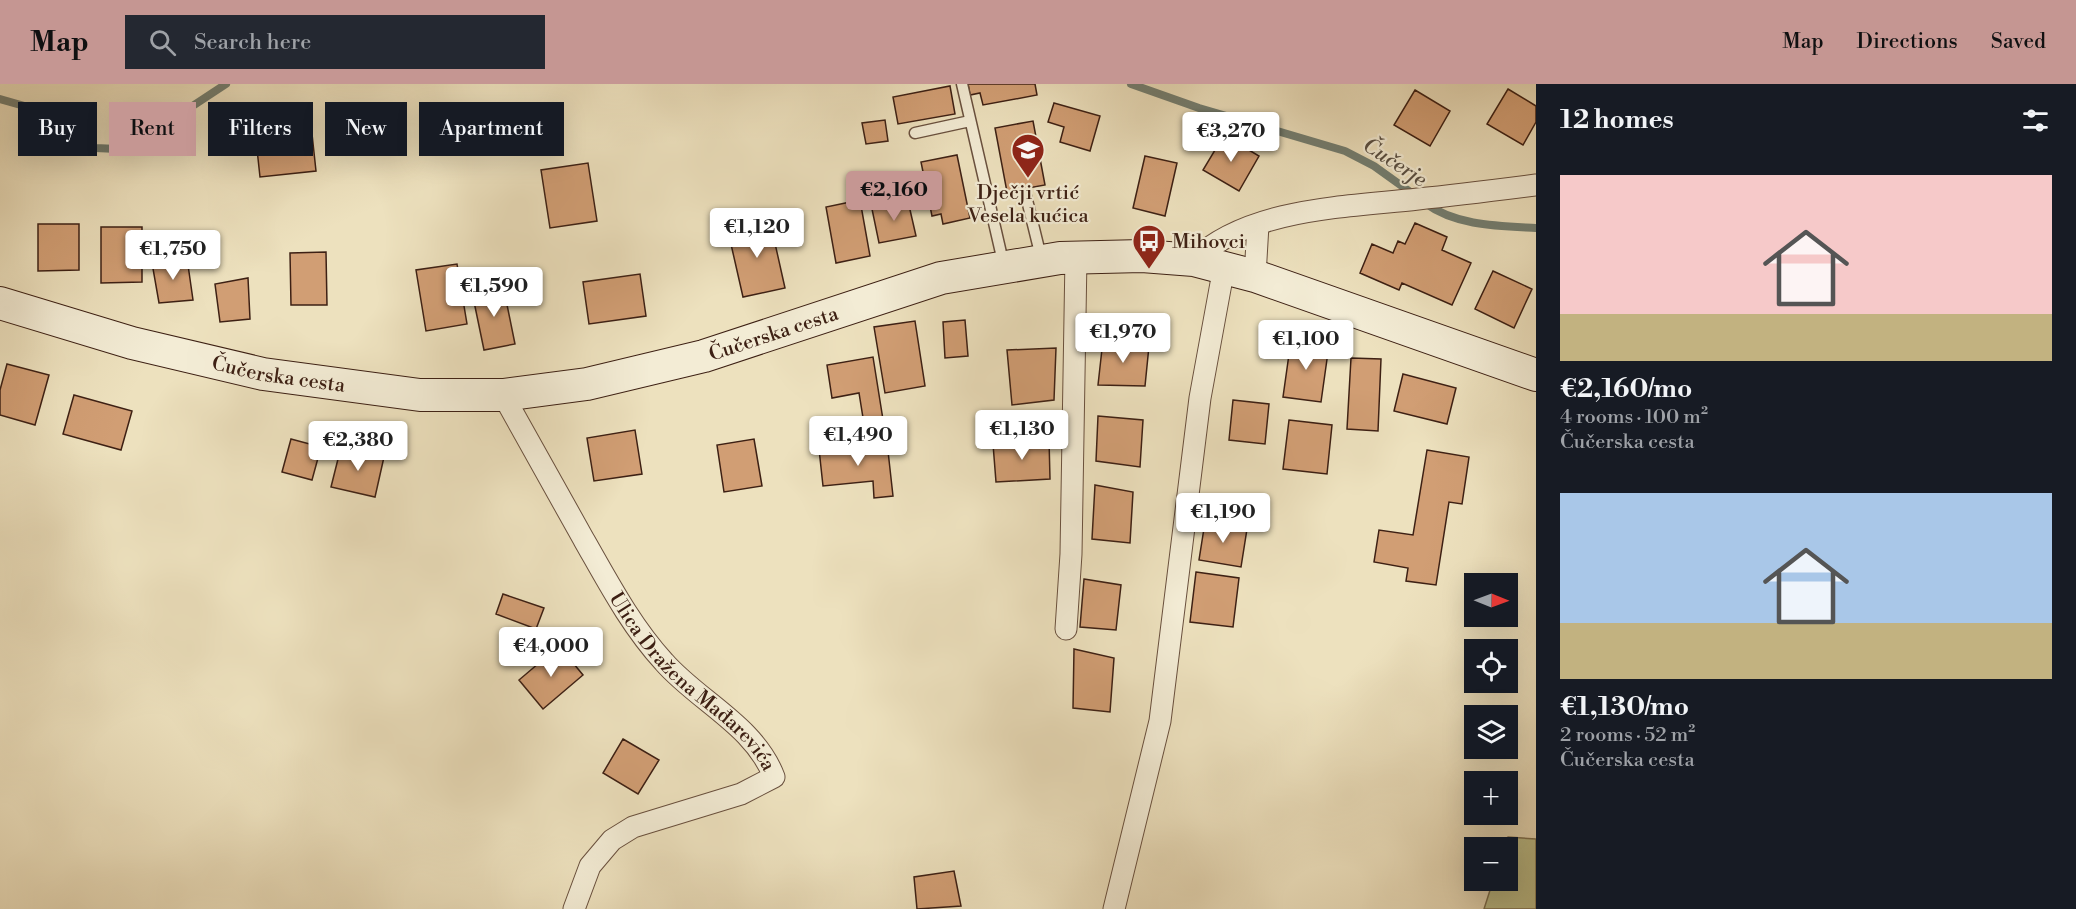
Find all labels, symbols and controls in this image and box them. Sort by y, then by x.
search box [125,15,545,69]
text: Map [30,25,89,60]
icon: search [146,26,179,59]
text: Search here [194,29,311,56]
text: Map [1782,29,1824,55]
text: Directions [1857,29,1958,55]
text: Saved [1991,29,2046,55]
chip: Buy [18,102,97,156]
chip: Rent [109,102,196,156]
chip: Filters [208,102,313,156]
chip: New [325,102,407,156]
chip: Apartment [419,102,564,156]
text: 12 homes [1560,104,1674,136]
icon: filters [2019,104,2052,137]
pin: €3,270 [1182,112,1280,163]
text: €3,270 [1196,119,1266,144]
water label: Čučerje [1358,130,1433,193]
school or university icon: Dječji vrtić Vesela kućica [1010,132,1046,179]
pin: €2,160 [845,171,943,222]
text: €2,160 [860,178,928,203]
place label: Dječji vrtić Vesela kućica [966,181,1089,229]
pin: €1,120 [708,208,806,259]
icon: home [1752,214,1860,322]
text: €1,120 [724,215,790,240]
bus stop icon: Mihovci [1131,223,1167,270]
pin: €1,750 [124,230,222,281]
place label: Mihovci [1172,230,1246,255]
text: €1,750 [139,237,207,262]
pin: €1,590 [445,267,543,318]
text: €1,590 [460,274,528,299]
street label: Čučerska cesta [706,301,843,368]
pin: €1,970 [1074,313,1172,364]
text: €1,970 [1089,320,1157,345]
pin: €1,100 [1257,320,1355,371]
text: €1,100 [1272,327,1340,352]
street label: Čučerska cesta [209,350,347,399]
text: €2,160/mo [1560,373,1692,405]
text: 4 rooms · 100 m² [1560,405,1708,430]
pin: €1,130 [973,410,1071,461]
pin: €1,490 [809,416,907,467]
text: €1,130 [989,417,1055,442]
pin: €2,380 [309,421,407,472]
text: €1,490 [823,423,893,448]
text: €2,380 [323,428,394,453]
text: Čučerska cesta [1560,430,1695,455]
pin: €1,190 [1174,493,1272,544]
text: €1,190 [1190,500,1256,525]
icon: home [1752,532,1860,640]
north arrow [1464,573,1518,627]
map controls [1464,573,1518,891]
street label: Ulica Dražena Mađarevića [603,588,781,776]
pin: €4,000 [502,627,600,678]
text: €4,000 [513,634,589,659]
button: locate [1464,639,1518,693]
text: €1,130/mo [1560,691,1689,723]
button: layers [1464,705,1518,759]
text: 2 rooms · 52 m² [1560,723,1695,748]
text: Čučerska cesta [1560,748,1695,773]
button: + [1464,771,1518,825]
button: − [1464,837,1518,891]

